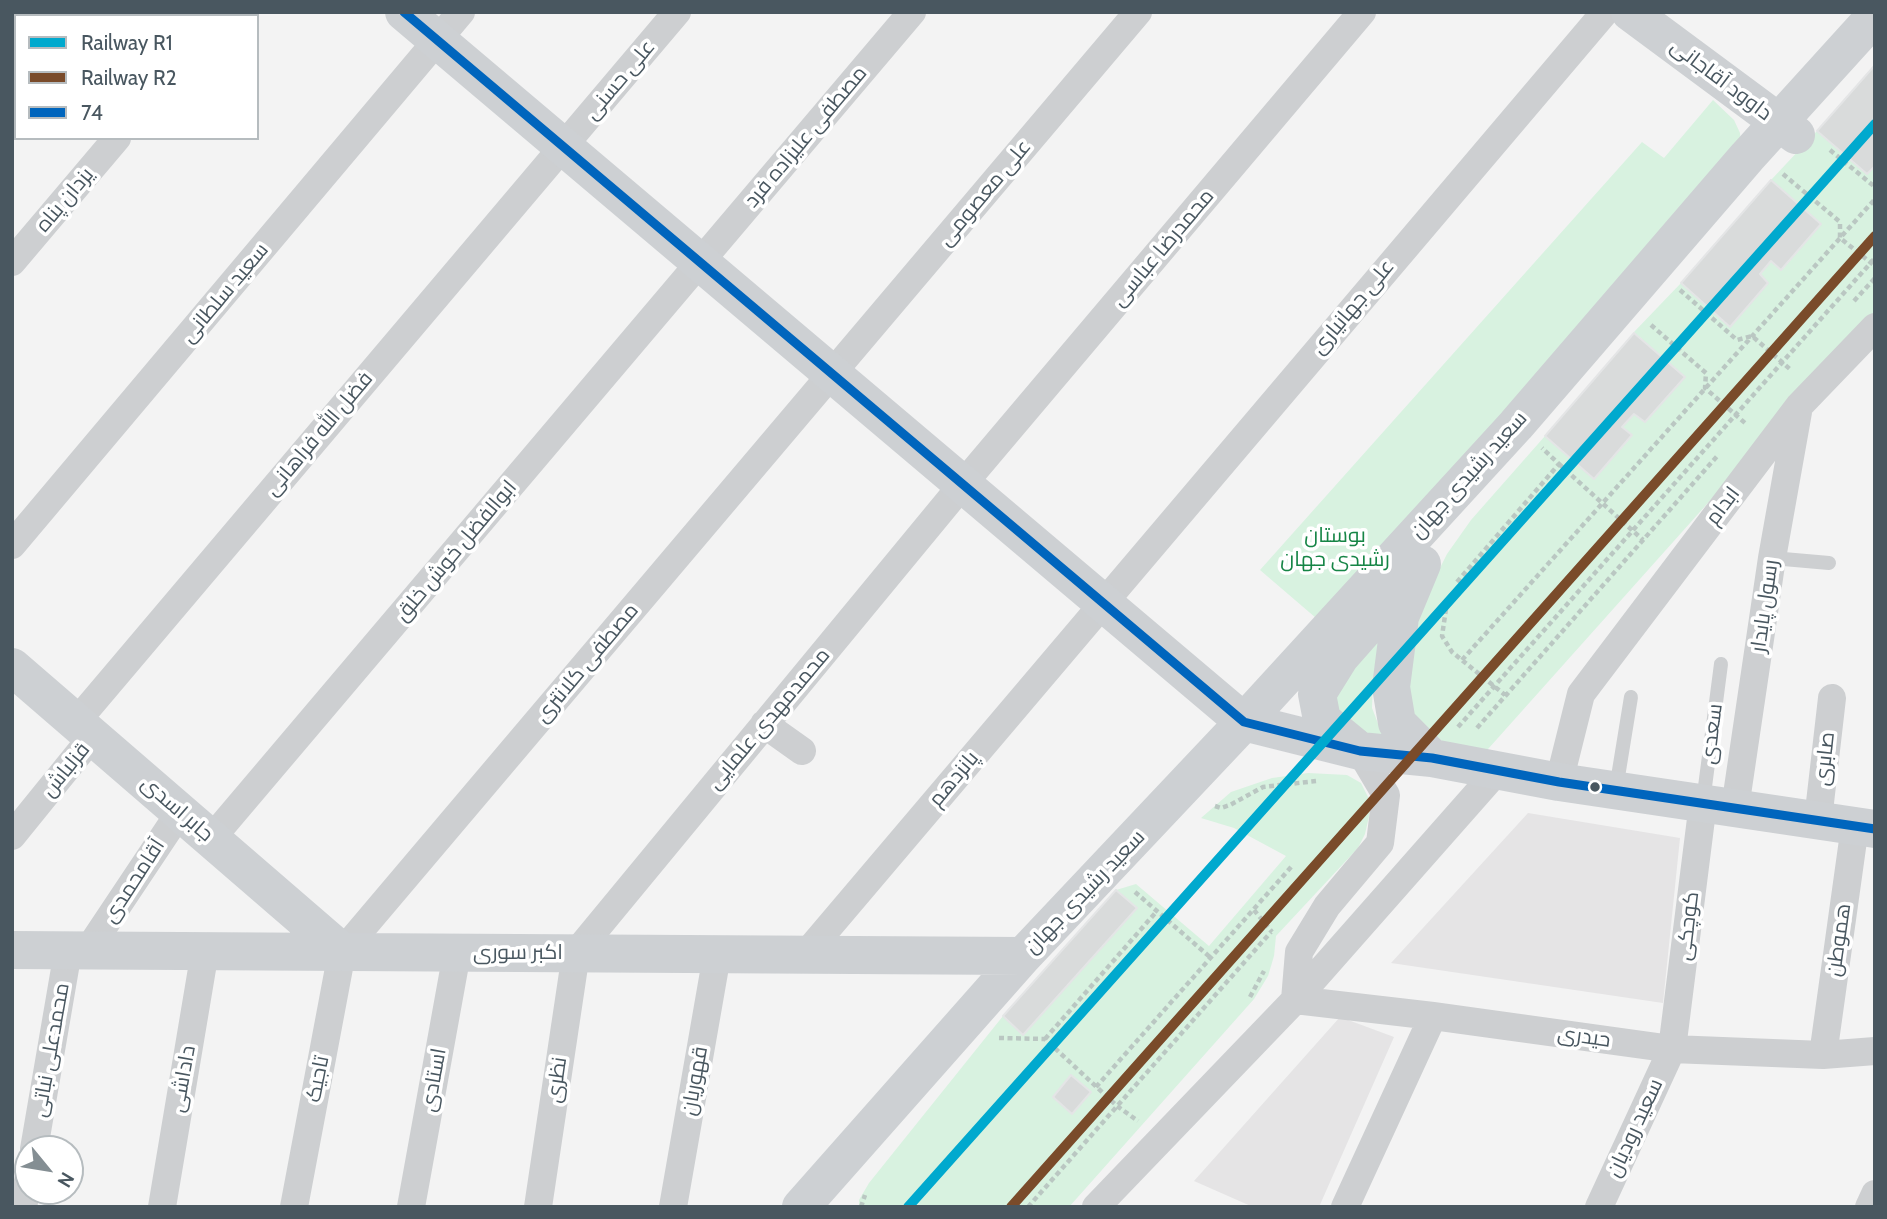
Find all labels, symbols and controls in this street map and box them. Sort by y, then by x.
legend [14,14,259,140]
text: Railway R1 [81,30,173,55]
street label: داوود آقاجانی [1665,34,1777,126]
street label: علی حسنی [579,35,661,125]
street label: مصطفی علیزاده فرد [739,61,873,213]
text: Railway R2 [81,65,177,90]
text: 74 [81,100,103,125]
street label: علی معصومی [933,135,1037,251]
street label: یزدان پناه [31,163,99,237]
street label: محمدرضا عباسی [1106,184,1220,312]
street label: سعید سلطانی [176,238,274,348]
street label: علی جهانیاری [1306,254,1400,360]
street label: فضل الله فراهانی [260,367,378,501]
street label: سعید رشیدی جهان [1405,406,1533,544]
street label: ابوالفضل خوش خلق [390,475,522,627]
street label: ابدام [1701,482,1745,530]
park label: بوستان رشیدی جهان [1280,523,1390,573]
street label: رسول پایدار [1746,558,1784,654]
street label: مصطفی کلانتری [530,598,644,728]
street label: محمدمهدی علمایی [702,643,836,795]
street label: سعدی [1696,702,1728,766]
street label: صابری [1810,731,1840,787]
street label: قزلباش [37,738,95,802]
street label: پانزدهم [924,746,984,812]
street label: جابر اسدی [136,771,218,847]
unlabelled marker [1588,780,1602,794]
street label: سعید رشیدی جهان [1020,825,1150,959]
street label: آقامحمدی [98,834,170,928]
street label: کوچکی [1671,890,1705,962]
street label: هموطن [1821,902,1857,978]
street label: اکبر سوری [473,940,563,966]
street label: محمدعلی نباتی [27,981,75,1119]
street label: حیدری [1556,1021,1612,1053]
street label: داداشی [165,1044,201,1114]
street label: قهوریان [677,1044,713,1118]
street label: استادی [416,1046,452,1114]
street label: تاجیک [301,1054,335,1104]
street label: نظری [541,1055,573,1105]
street label: سعید رودیان [1601,1075,1669,1181]
north arrow [14,1135,84,1205]
text: N [53,1168,79,1191]

